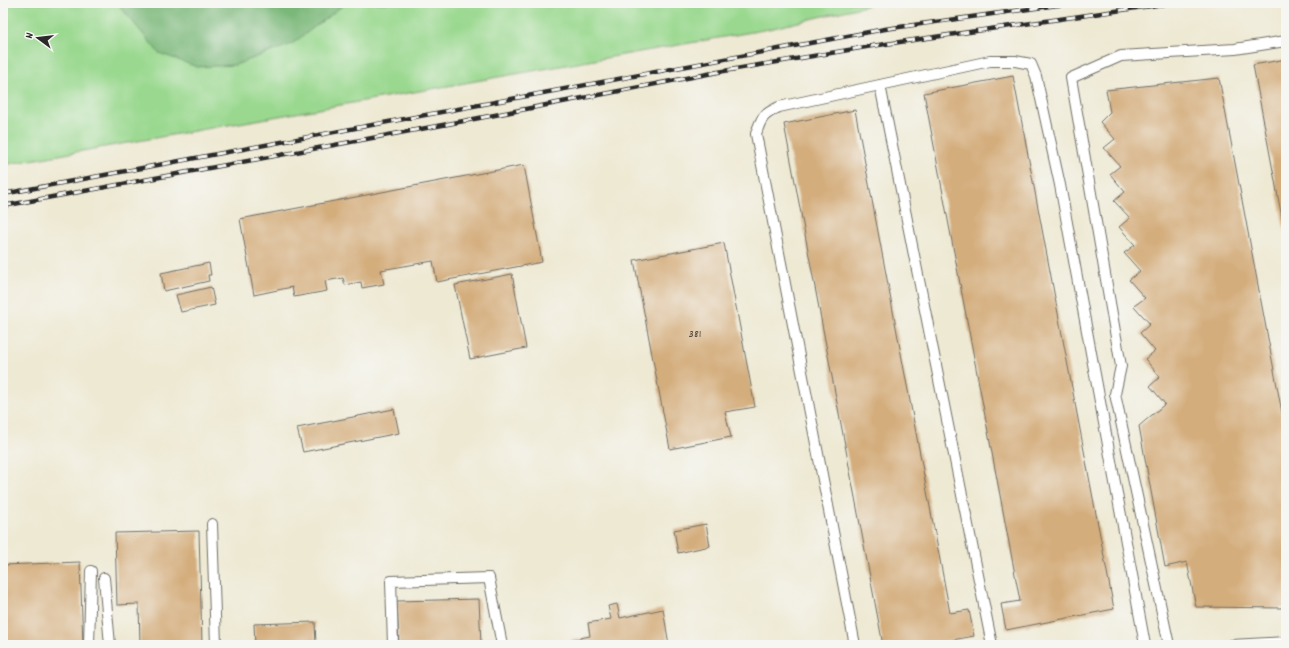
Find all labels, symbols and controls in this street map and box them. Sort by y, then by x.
north arrow [18,18,58,58]
text: N [22,31,39,41]
house number: 381 [689,326,701,343]

